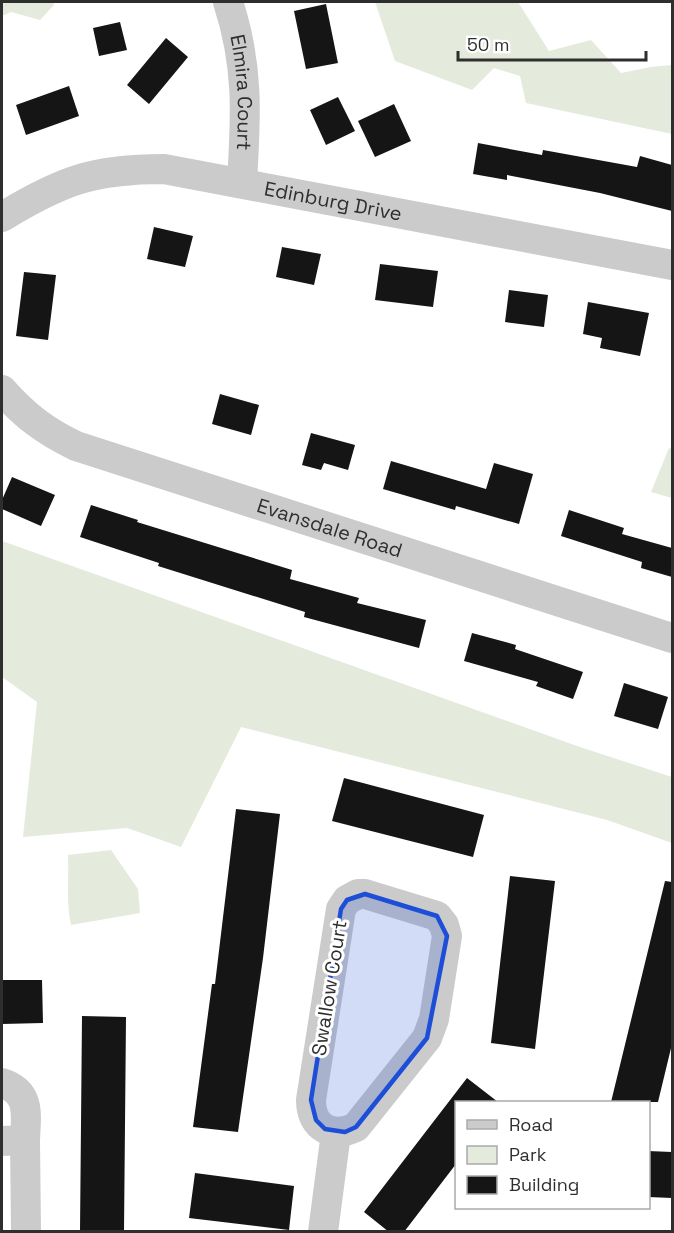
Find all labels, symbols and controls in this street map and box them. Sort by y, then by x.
scale bar [458,24,646,62]
street label: Elmira Court [224,32,258,151]
text: 50 m [467,33,509,56]
street label: Edinburg Drive [262,175,404,227]
street label: Evansdale Road [254,492,406,563]
street label: Swallow Court [305,918,353,1058]
legend [455,1101,650,1209]
text: Road [509,1113,553,1136]
text: Park [509,1143,547,1166]
text: Building [509,1173,579,1196]

